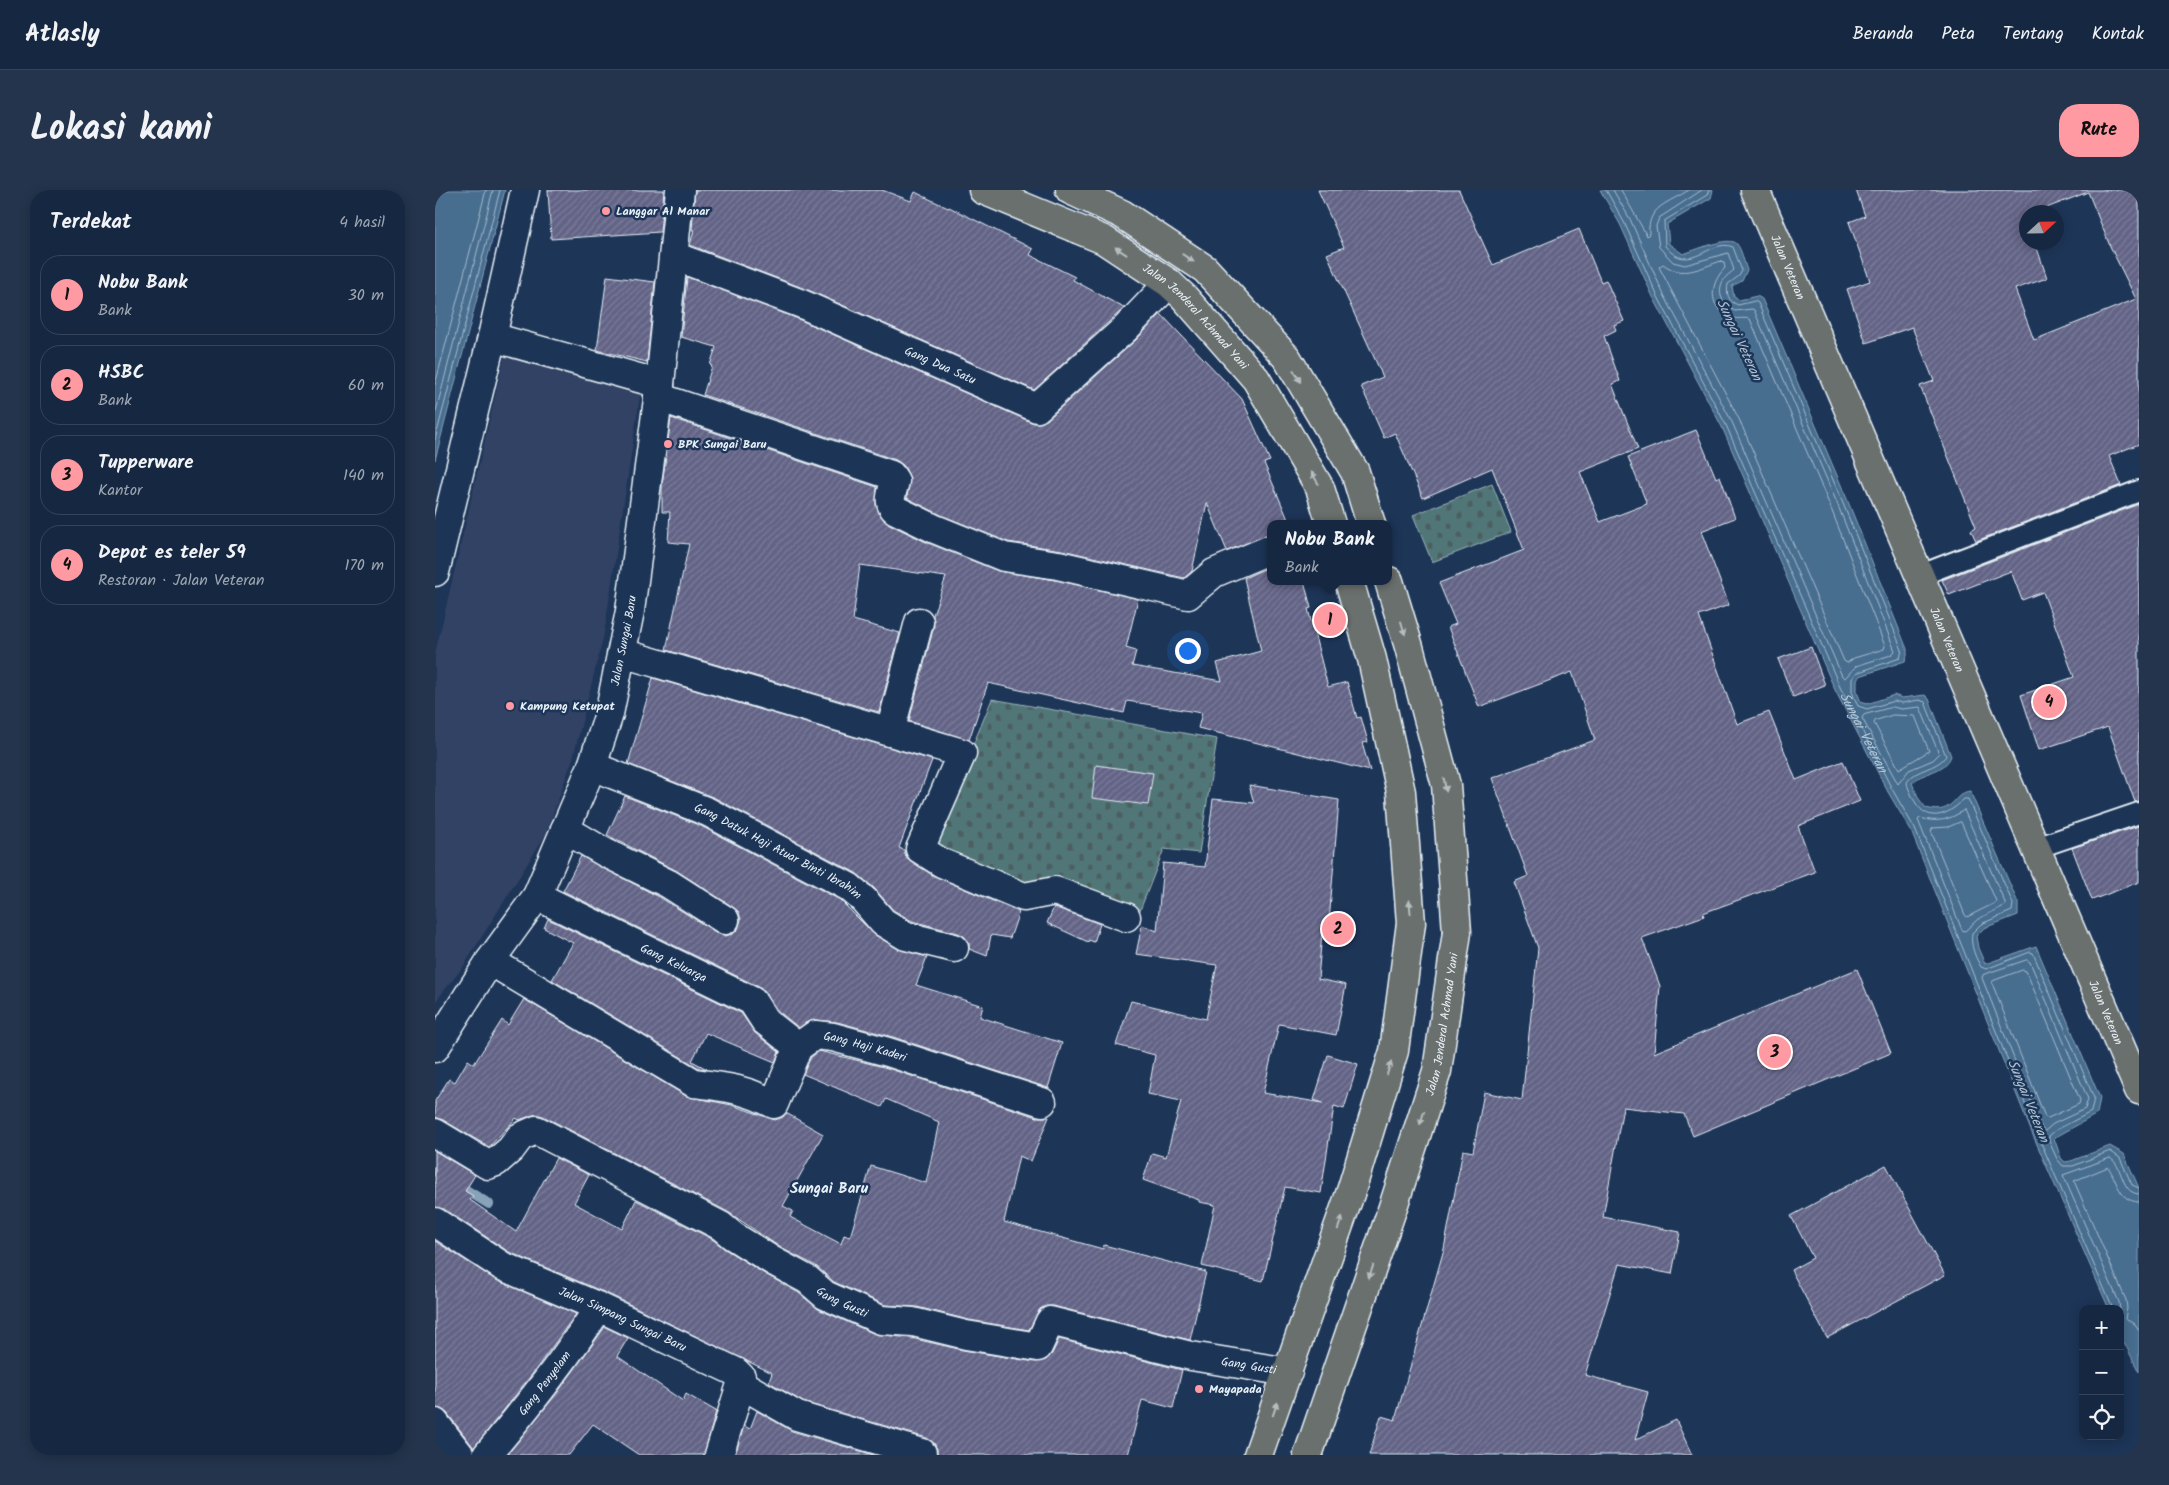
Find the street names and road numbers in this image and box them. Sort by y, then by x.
street label: Jalan Veteran [1766,232,1810,303]
street label: Jalan Jenderal Achmad Yani [1139,259,1254,375]
street label: Gang Dua Satu [902,341,979,389]
street label: Jalan Sungai Baru [606,594,642,687]
street label: Jalan Veteran [1925,604,1969,675]
street label: Gang Datuk Haji Atuar Binti Ibrahim [691,798,867,904]
street label: Gang Keluarga [637,938,710,987]
street label: Jalan Jenderal Achmad Yani [1420,951,1464,1098]
street label: Jalan Veteran [2084,977,2128,1048]
street label: Gang Haji Kaderi [823,1027,910,1067]
street label: Jalan Simpang Sungai Baru [556,1282,690,1357]
street label: Gang Gusti [812,1282,872,1323]
street label: Gang Penyelam [513,1346,576,1420]
street label: Gang Gusti [1220,1352,1279,1380]

